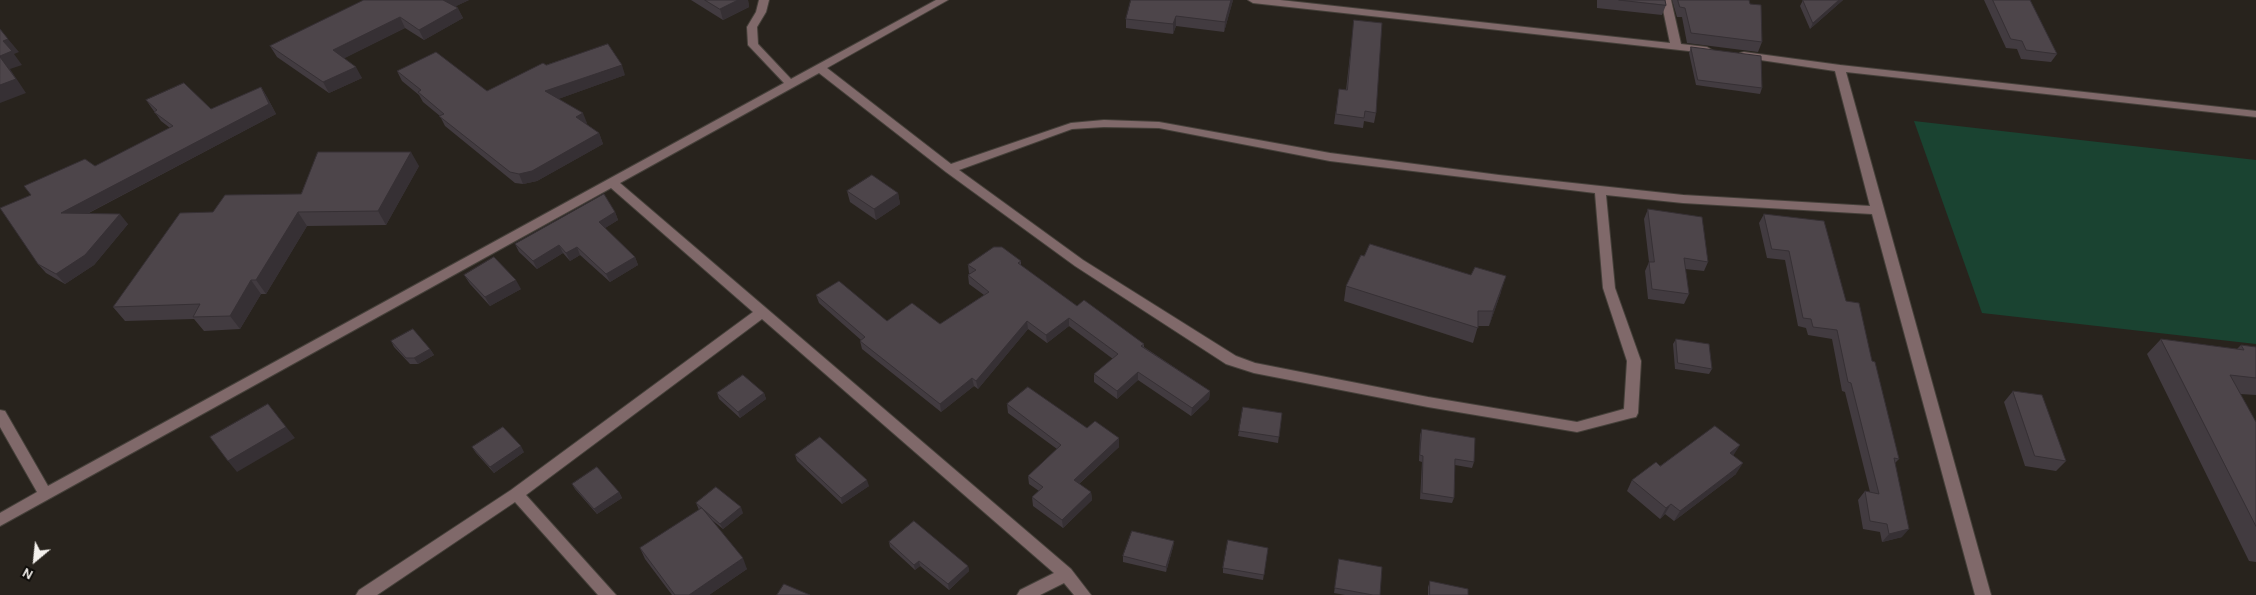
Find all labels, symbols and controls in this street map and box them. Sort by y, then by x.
north arrow [10,535,60,585]
text: N [19,564,36,584]

